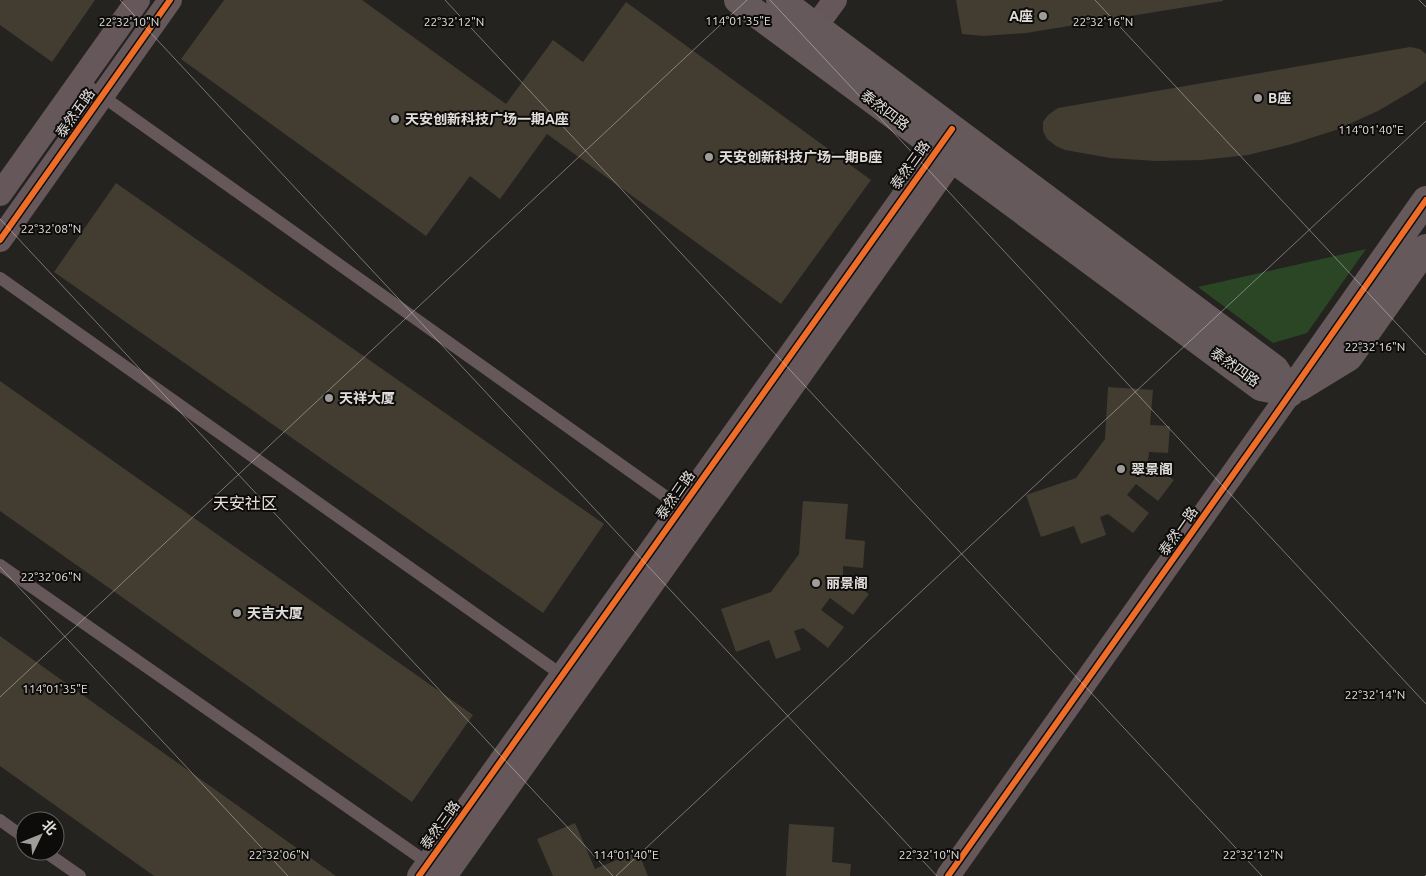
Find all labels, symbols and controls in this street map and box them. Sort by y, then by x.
place label: A座 [1009,8,1033,24]
marker: A座 [1037,10,1049,22]
text: 114°01'35"E [705,14,771,27]
text: 22°32'10"N [99,15,159,28]
text: 22°32'12"N [424,15,484,28]
text: 22°32'16"N [1073,15,1133,28]
street label: 泰然五路 [52,85,98,141]
street label: 泰然四路 [858,87,912,133]
place label: B座 [1268,90,1291,106]
marker: B座 [1252,92,1264,104]
place label: 天安创新科技广场一期A座 [405,111,569,127]
marker: 天安创新科技广场一期A座 [389,113,401,125]
text: 114°01'40"E [1338,123,1404,136]
street label: 泰然三路 [887,138,933,192]
place label: 天安创新科技广场一期B座 [719,149,882,165]
marker: 天安创新科技广场一期B座 [703,151,715,163]
text: 22°32'08"N [21,222,81,235]
text: 22°32'16"N [1345,340,1405,353]
street label: 泰然四路 [1207,344,1263,390]
place label: 天祥大厦 [339,390,395,406]
marker: 天祥大厦 [323,392,335,404]
place label: 翠景阁 [1131,461,1173,477]
marker: 翠景阁 [1115,463,1127,475]
street label: 泰然三路 [652,467,698,523]
district label: 天安社区 [213,494,277,512]
street label: 泰然一路 [1155,503,1201,559]
text: 22°32'06"N [21,570,81,583]
place label: 丽景阁 [826,575,868,591]
marker: 丽景阁 [810,577,822,589]
place label: 天吉大厦 [247,605,303,621]
marker: 天吉大厦 [231,607,243,619]
text: 114°01'35"E [22,682,88,695]
text: 22°32'14"N [1345,688,1405,701]
street label: 泰然三路 [417,798,463,852]
north arrow [15,811,65,861]
text: 北 [39,817,60,838]
text: 22°32'06"N [249,848,309,861]
text: 114°01'40"E [593,848,659,861]
text: 22°32'10"N [899,848,959,861]
text: 22°32'12"N [1223,848,1283,861]

